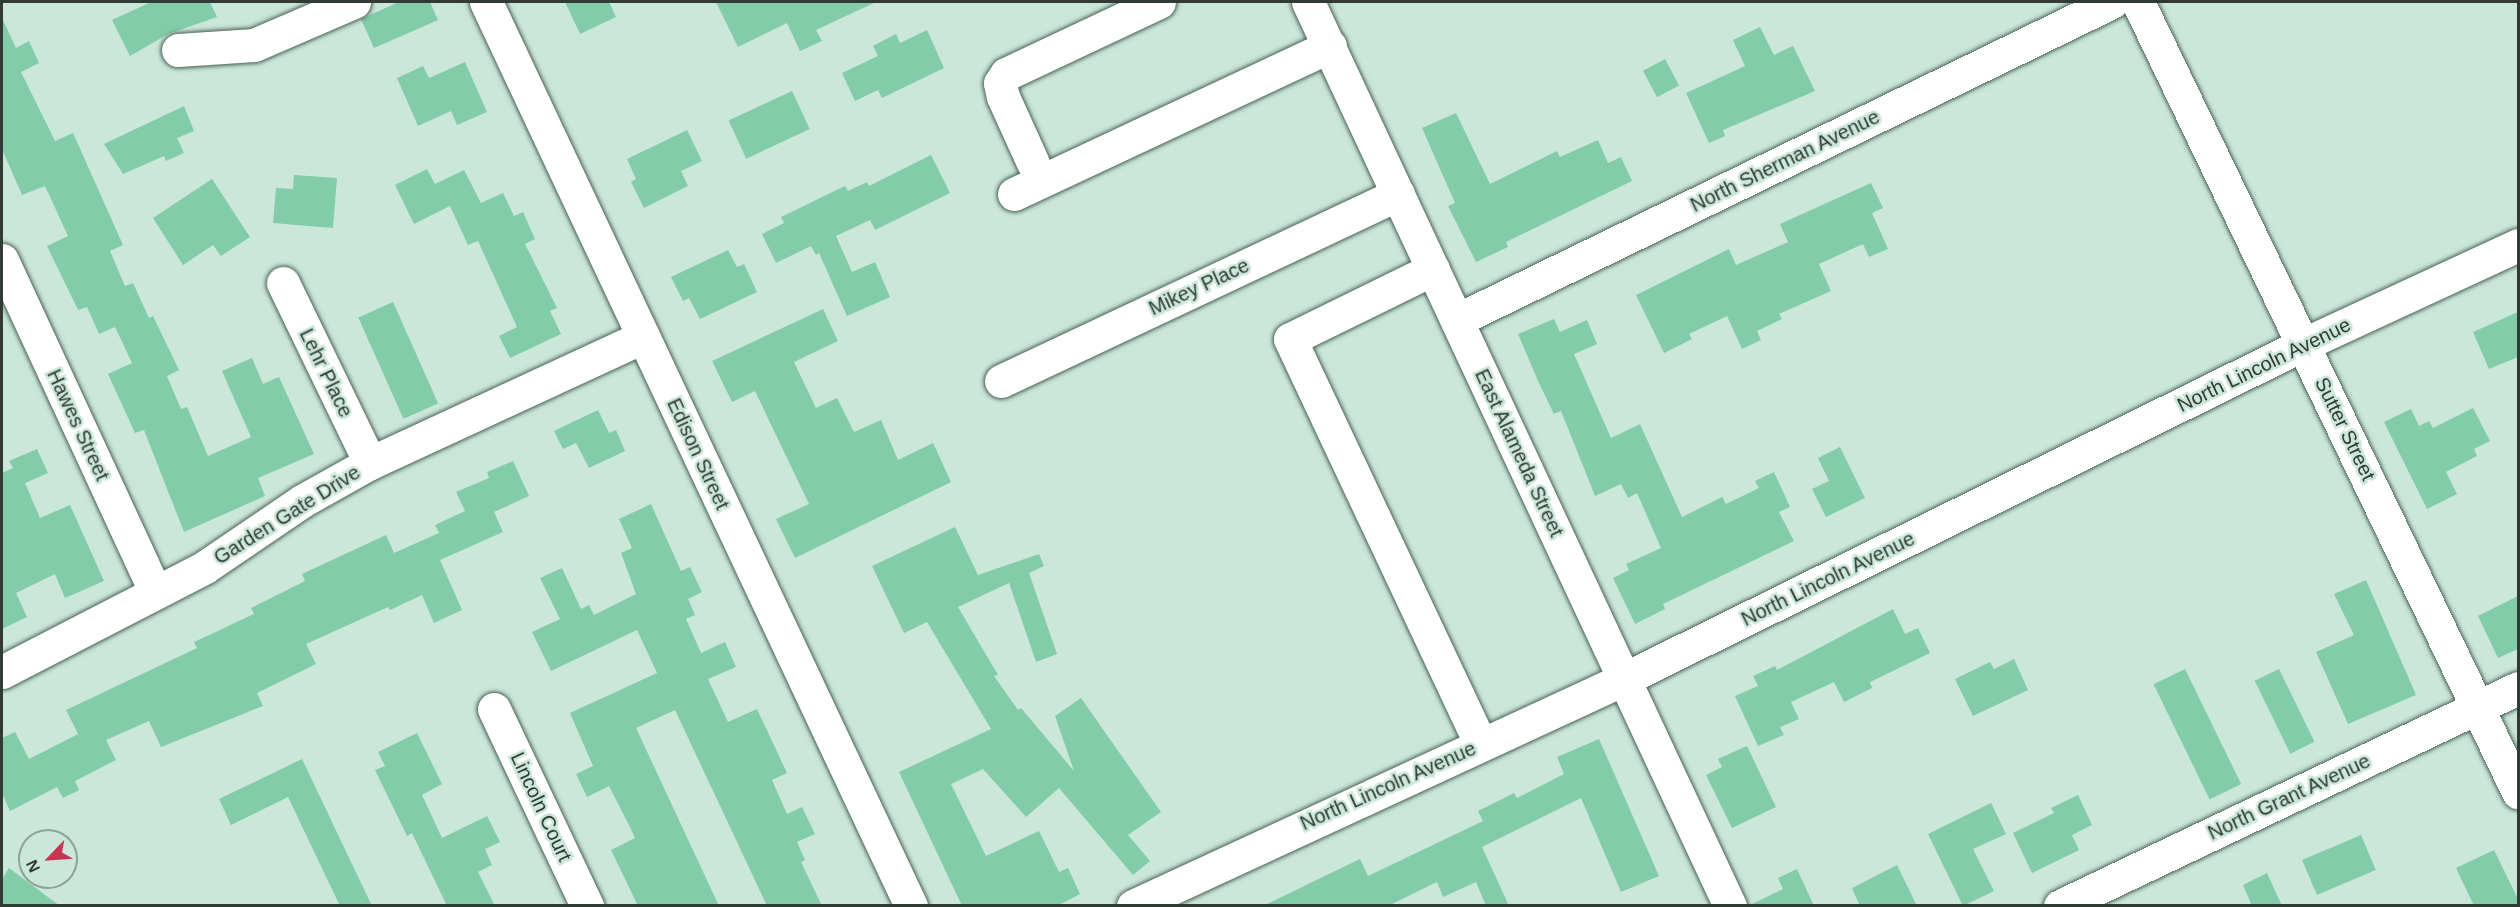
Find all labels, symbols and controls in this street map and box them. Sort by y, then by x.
street label: North Sherman Avenue [1686,104,1884,218]
street label: Mikey Place [1145,253,1253,321]
street label: North Lincoln Avenue [2173,312,2355,418]
street label: Lehr Place [294,325,358,421]
street label: East Alameda Street [1469,365,1569,541]
street label: Hawes Street [42,366,114,484]
street label: Sutter Street [2310,373,2380,485]
street label: Edison Street [662,395,734,513]
street label: Garden Gate Drive [209,460,365,570]
street label: North Lincoln Avenue [1737,526,1919,632]
street label: North Lincoln Avenue [1296,736,1480,836]
street label: Lincoln Court [505,749,577,865]
street label: North Grant Avenue [2203,749,2375,845]
north arrow [18,829,78,889]
text: N [23,857,43,875]

